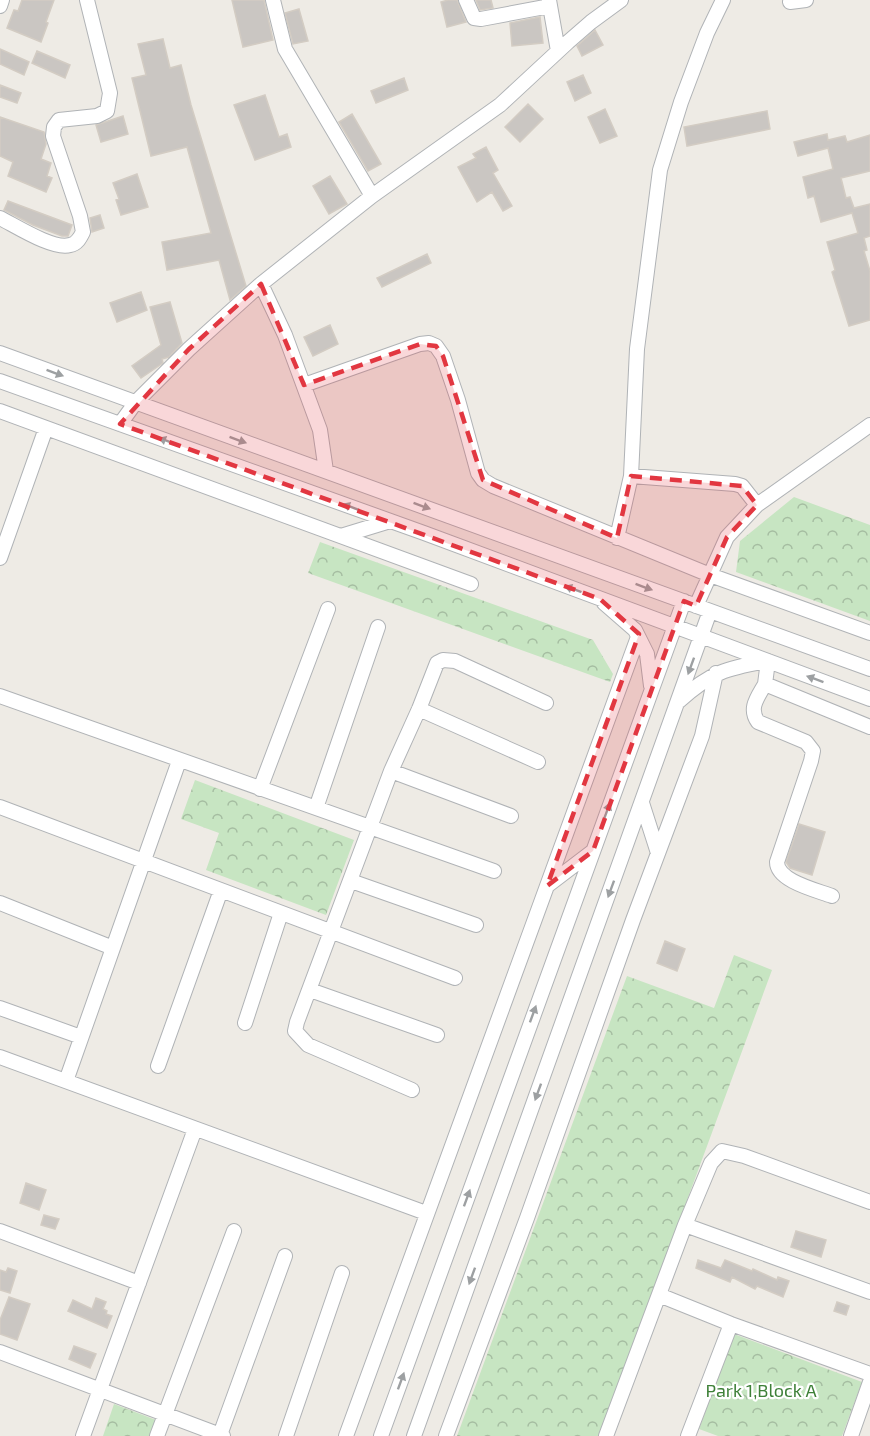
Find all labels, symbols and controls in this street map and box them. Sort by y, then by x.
one-way arrow [46,369,64,378]
one-way arrow [229,435,247,445]
one-way arrow [158,436,176,446]
one-way arrow [342,501,360,511]
one-way arrow [413,502,431,512]
one-way arrow [636,582,654,592]
one-way arrow [564,583,582,593]
one-way arrow [685,657,695,675]
one-way arrow [806,673,824,683]
one-way arrow [603,802,613,820]
one-way arrow [606,880,615,898]
one-way arrow [529,1005,539,1023]
one-way arrow [533,1084,543,1102]
one-way arrow [462,1188,472,1206]
one-way arrow [466,1267,476,1285]
one-way arrow [396,1372,406,1390]
park label: Park 1,Block A [705,1379,817,1401]

